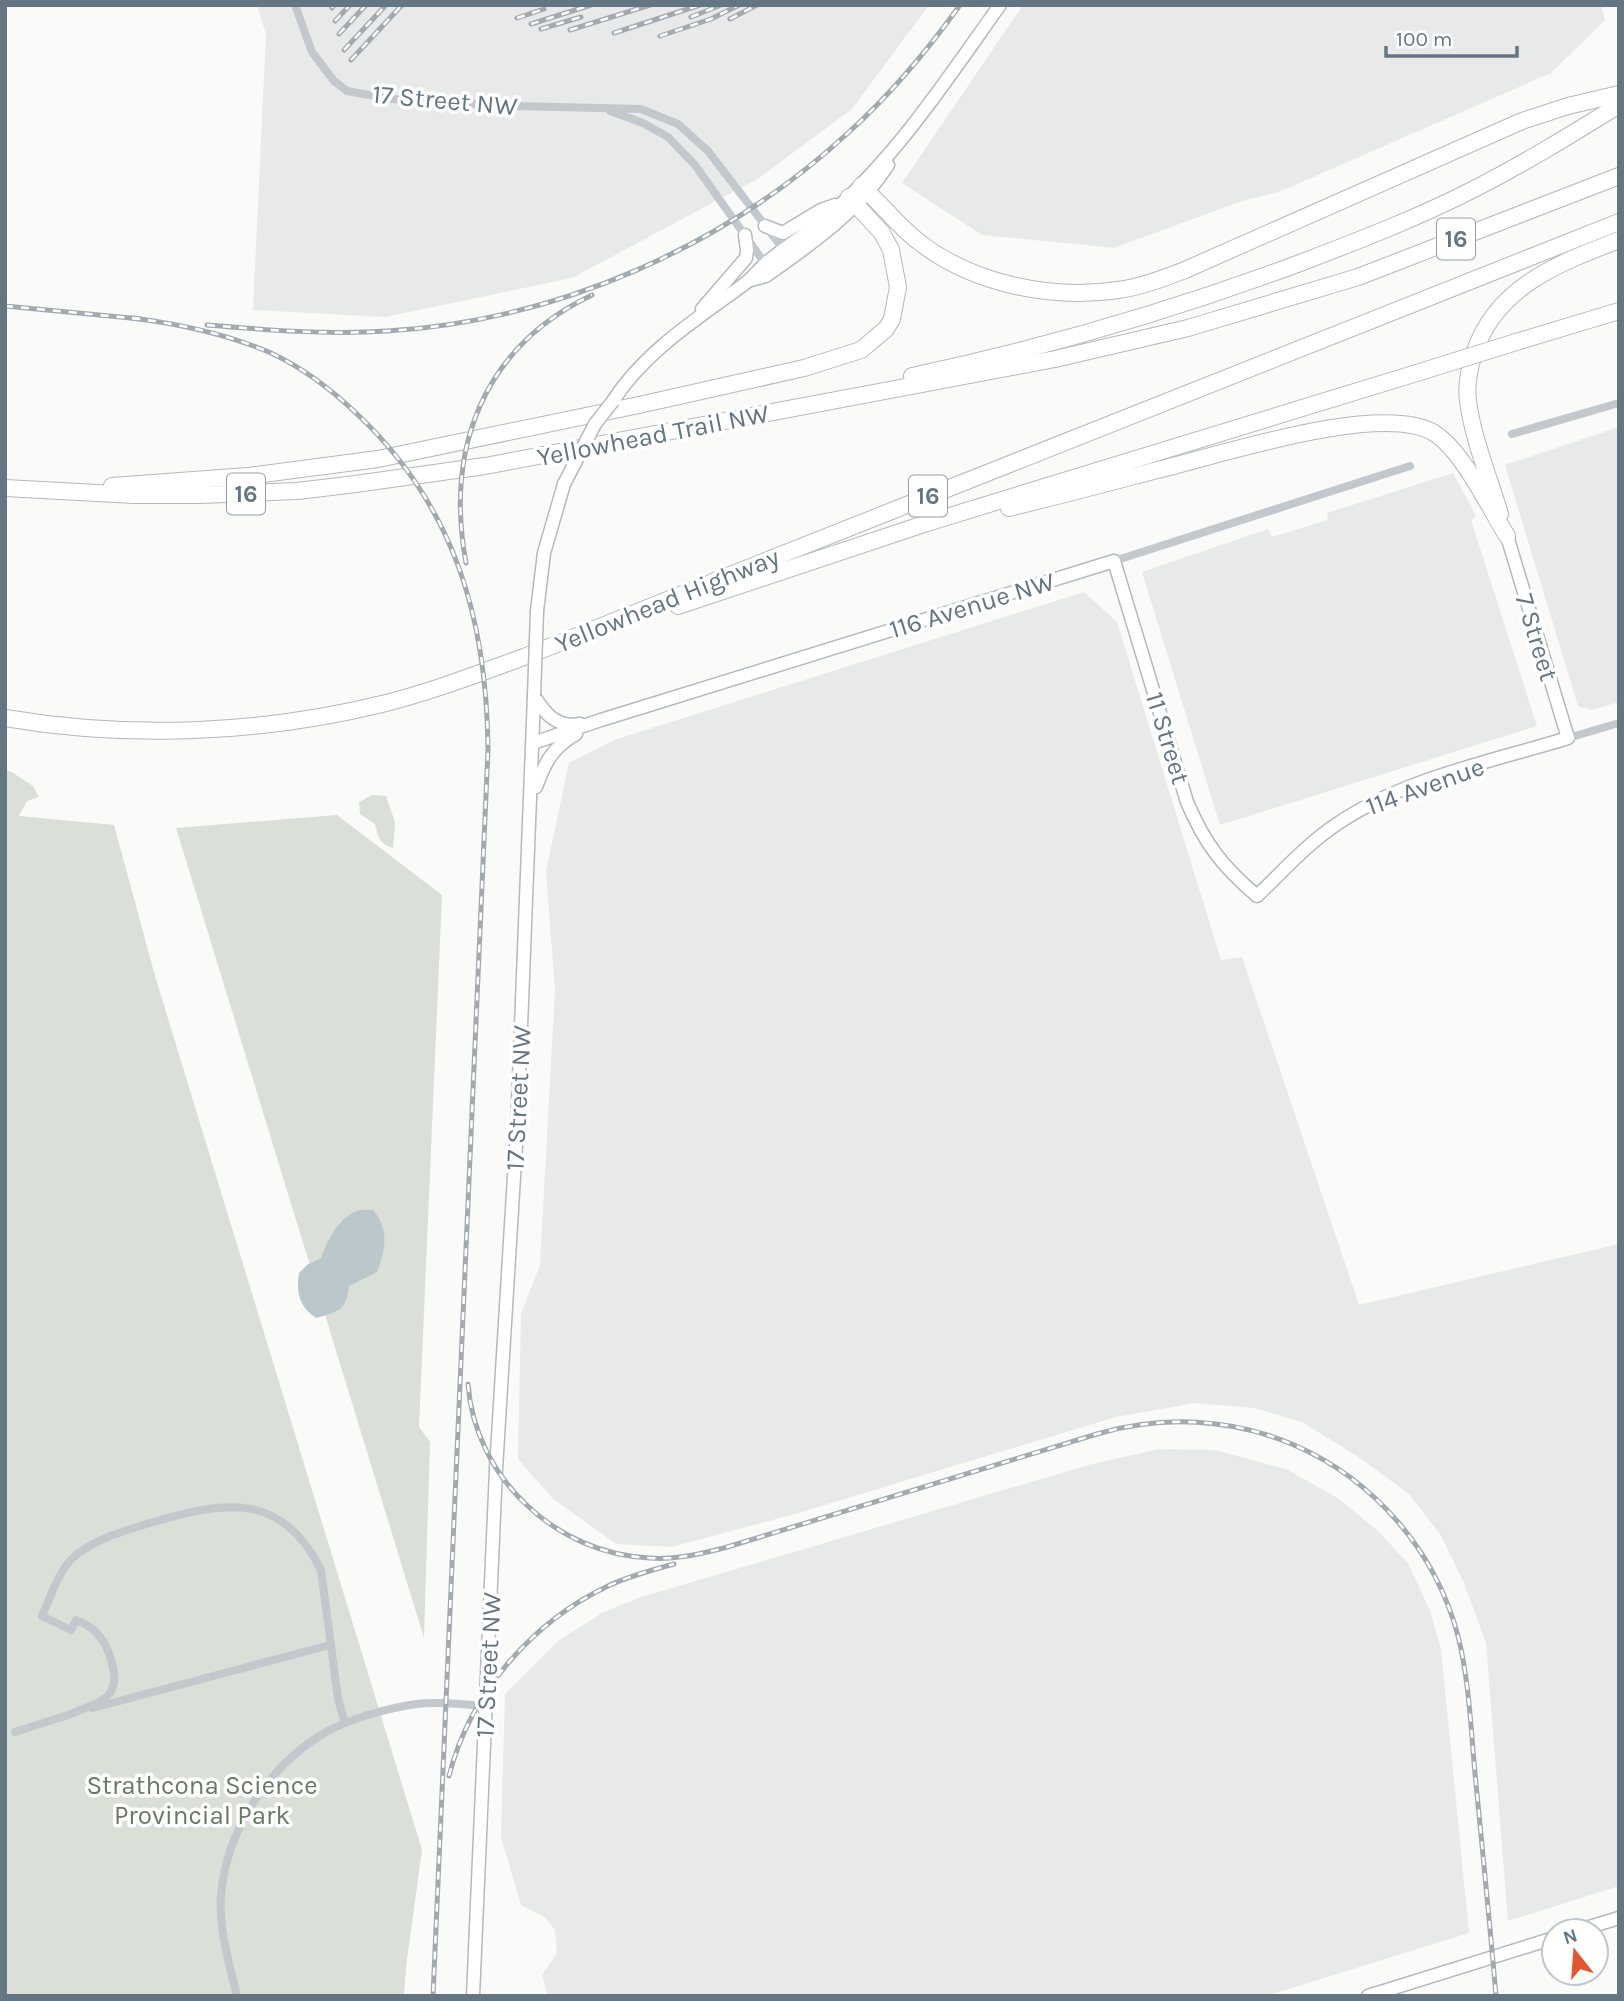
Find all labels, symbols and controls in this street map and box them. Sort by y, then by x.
scale bar [1386,14,1517,58]
text: 100 m [1396,27,1453,51]
street label: 17 Street NW [371,79,519,122]
road number: 16 [1437,219,1475,260]
street label: Yellowhead Trail NW [535,398,772,473]
road number: 16 [227,474,265,514]
road number: 16 [909,476,947,516]
street label: Yellowhead Highway [550,541,784,660]
street label: 116 Avenue NW [886,566,1058,645]
street label: 7 Street [1509,590,1565,685]
street label: 11 Street [1139,688,1196,788]
street label: 114 Avenue [1362,751,1488,822]
street label: 17 Street NW [499,1025,538,1172]
street label: 17 Street NW [469,1592,508,1739]
park label: Strathcona Science Provincial Park [86,1770,318,1831]
north arrow [1540,1917,1610,1987]
text: N [1561,1924,1580,1949]

